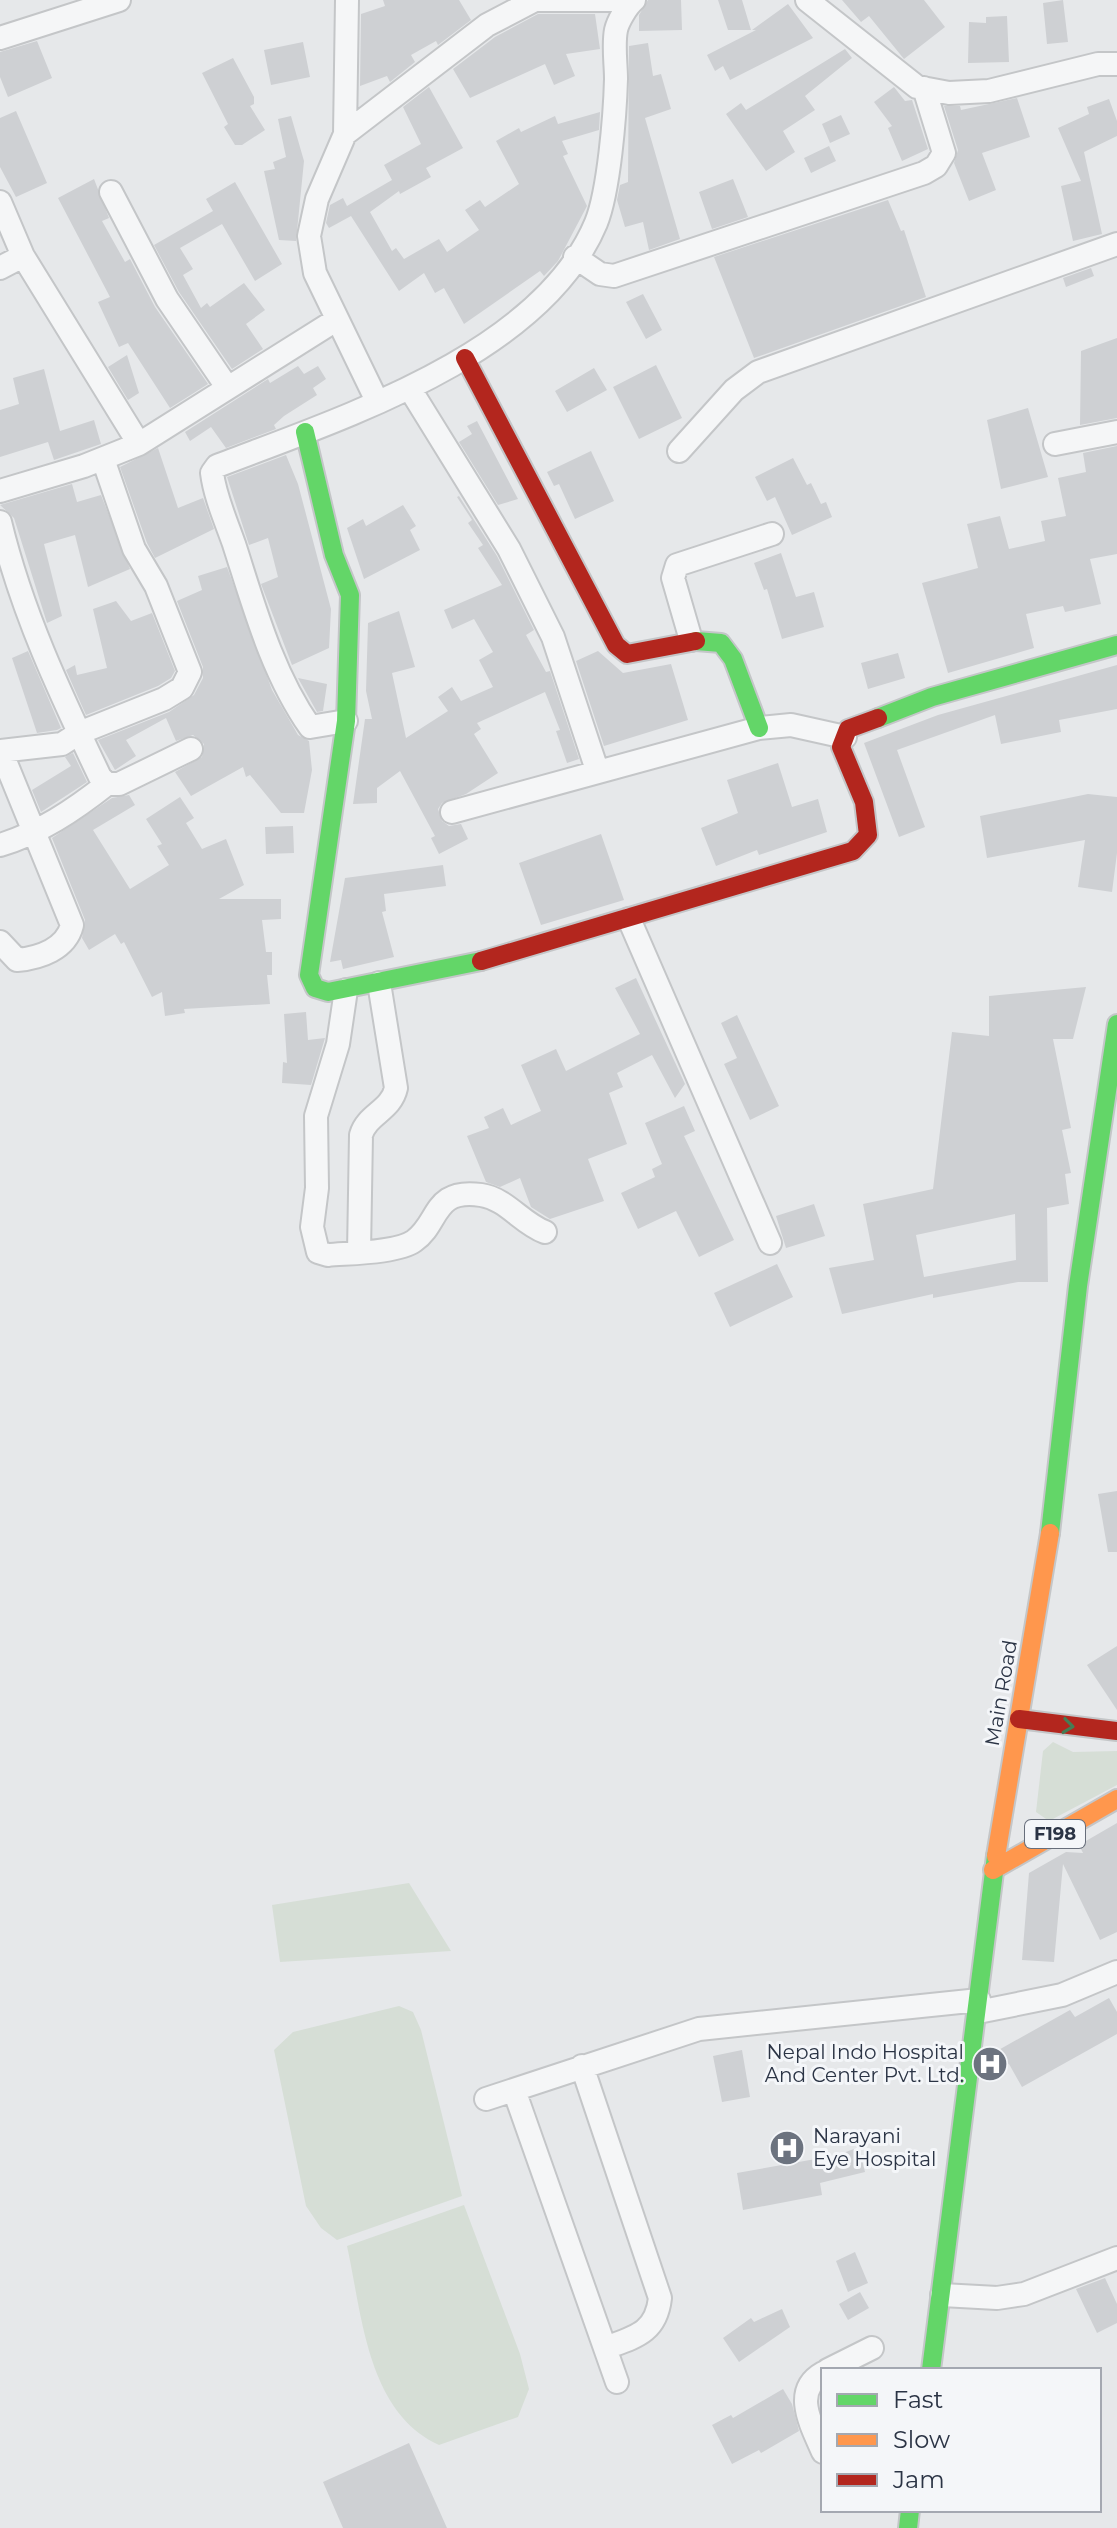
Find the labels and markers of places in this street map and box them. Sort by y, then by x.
place label: Nepal Indo Hospital And Center Pvt. Ltd. [765,2040,964,2087]
hospital icon: Nepal Indo Hospital And Center Pvt. Ltd. [971,2045,1009,2083]
place label: Narayani Eye Hospital [813,2124,936,2171]
hospital icon: Narayani Eye Hospital [768,2129,806,2167]

